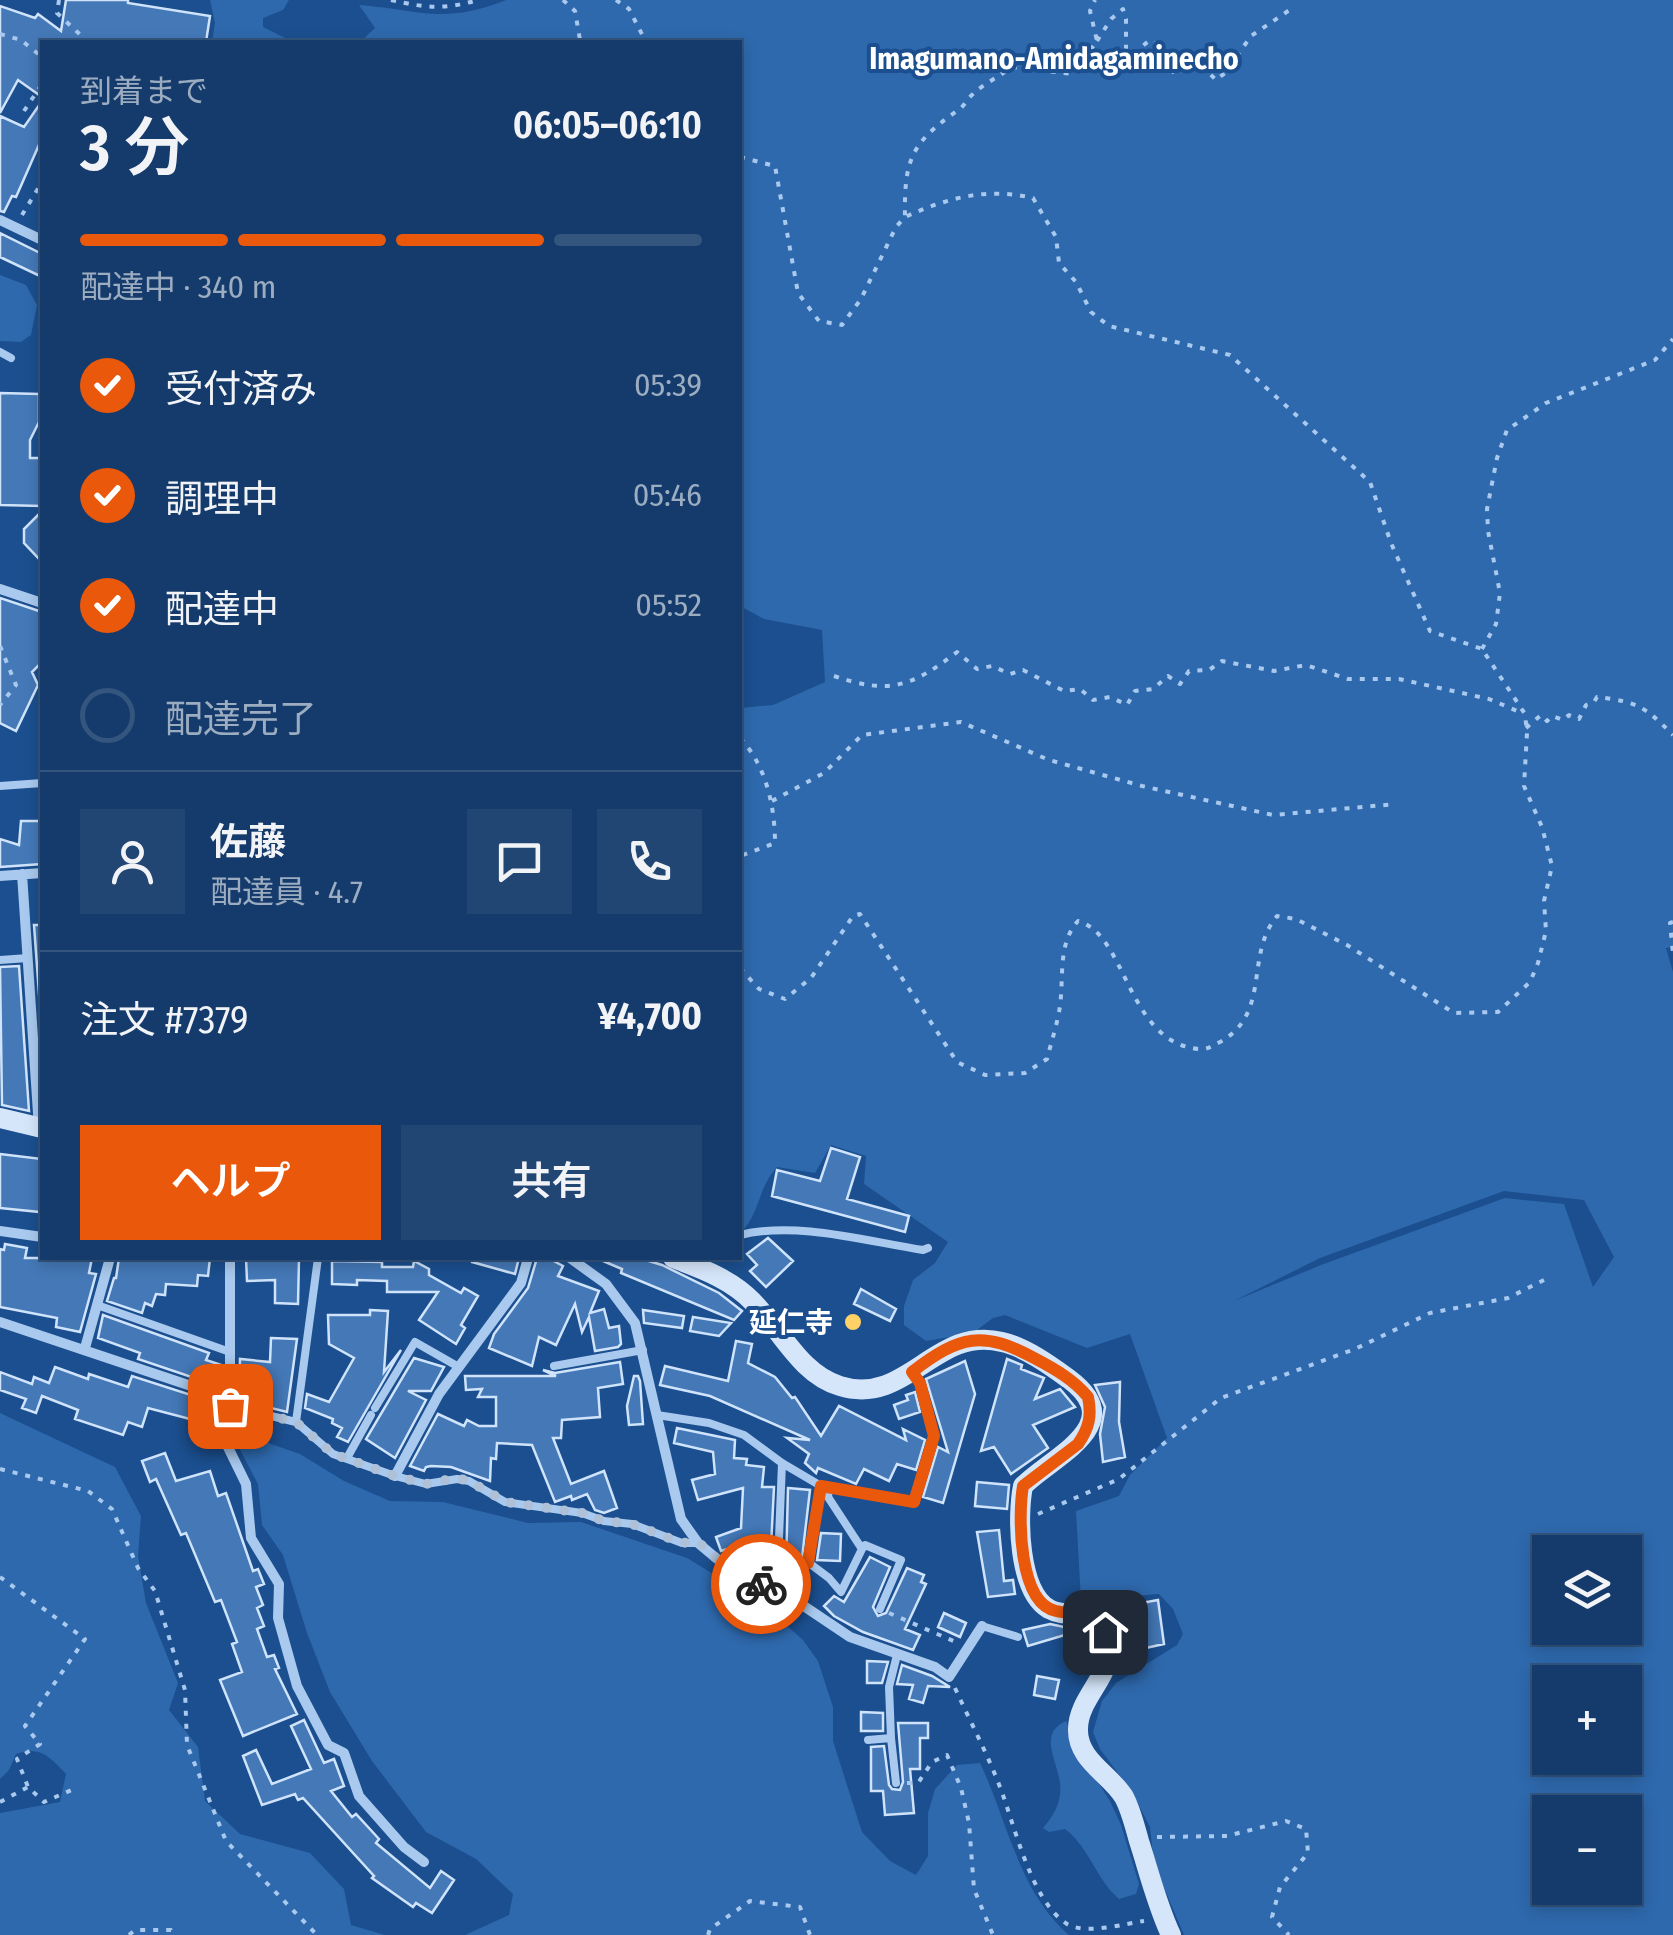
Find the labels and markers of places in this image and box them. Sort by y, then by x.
place label: 延仁寺 [749,1306,833,1339]
marker: 延仁寺 [842,1311,864,1333]
pin [188,1364,273,1449]
pin [1063,1590,1148,1675]

